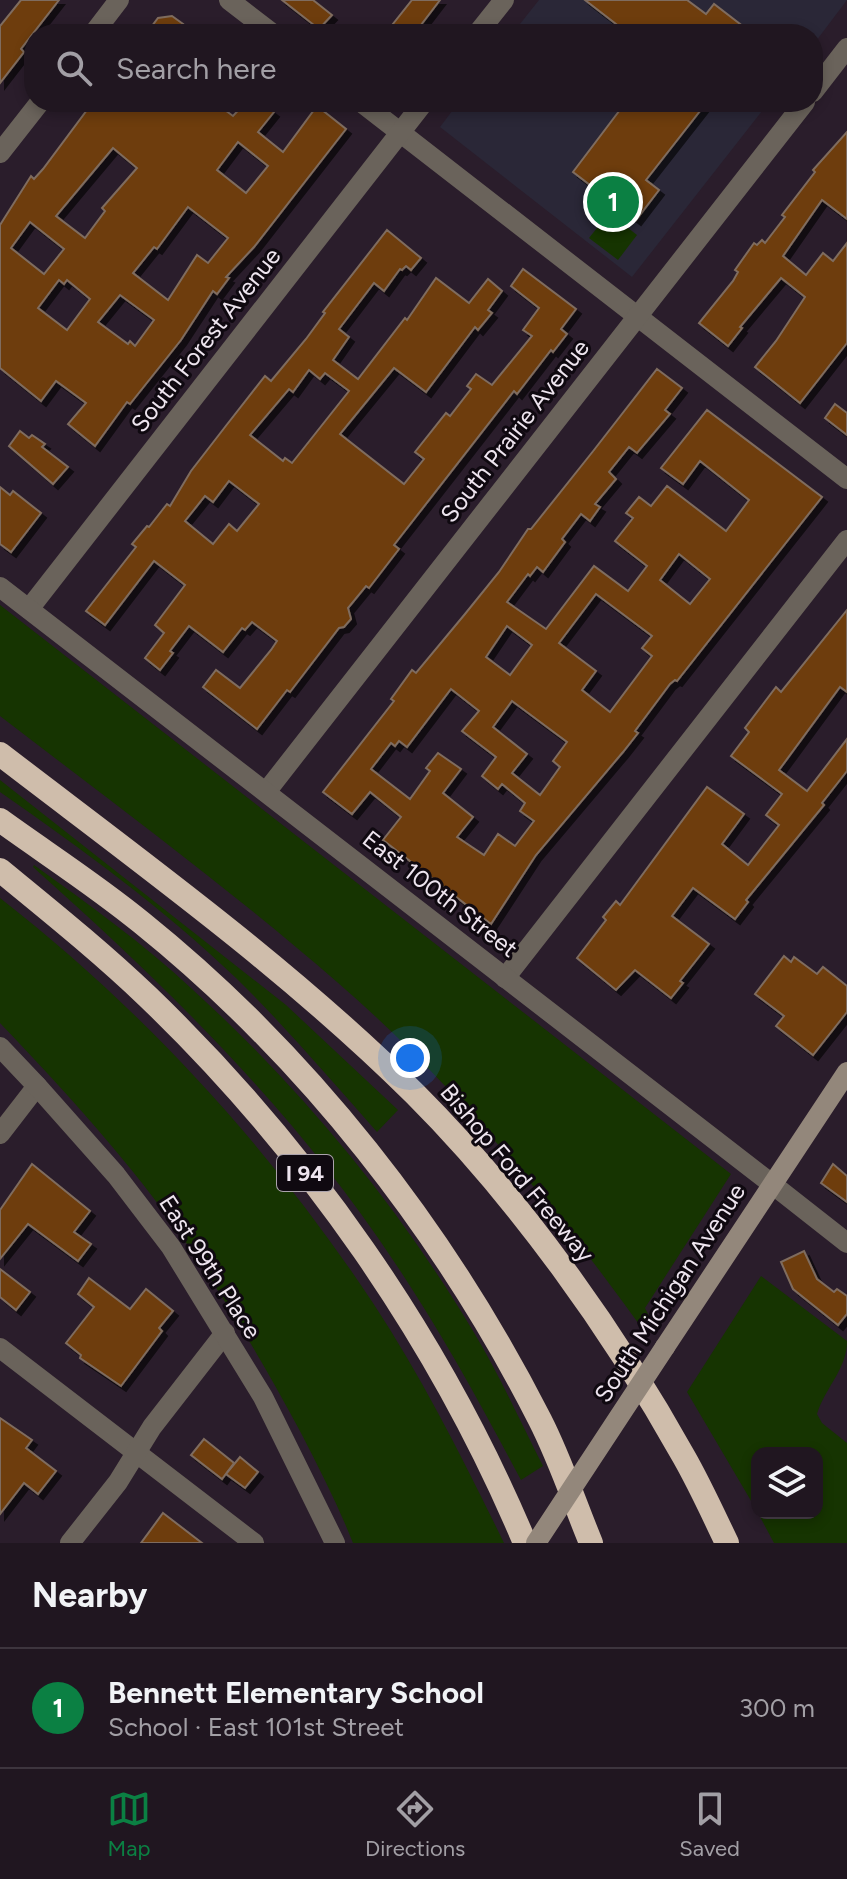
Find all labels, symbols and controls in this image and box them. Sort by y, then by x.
search box [24,24,823,112]
icon: search [52,46,96,90]
text: Search here [116,50,276,87]
pin: 1 [587,172,639,232]
street label: South Forest Avenue [125,242,287,438]
street label: South Prairie Avenue [434,333,595,528]
street label: East 100th Street [357,824,524,963]
your location [390,1038,430,1078]
street label: Bishop Ford Freeway [434,1078,601,1268]
road number: I 94 [277,1155,333,1191]
street label: South Michigan Avenue [588,1178,751,1408]
street label: East 99th Place [153,1189,268,1344]
map controls [751,1447,823,1519]
button: layers [751,1447,823,1519]
text: Nearby [32,1575,147,1616]
text: Bennett Elementary School [108,1674,484,1711]
text: 1 [53,1692,63,1724]
text: 300 m [739,1692,815,1724]
text: School · East 101st Street [108,1711,404,1743]
tab: Map [107,1787,151,1862]
tab: Directions [365,1787,465,1862]
tab: Saved [679,1787,740,1862]

